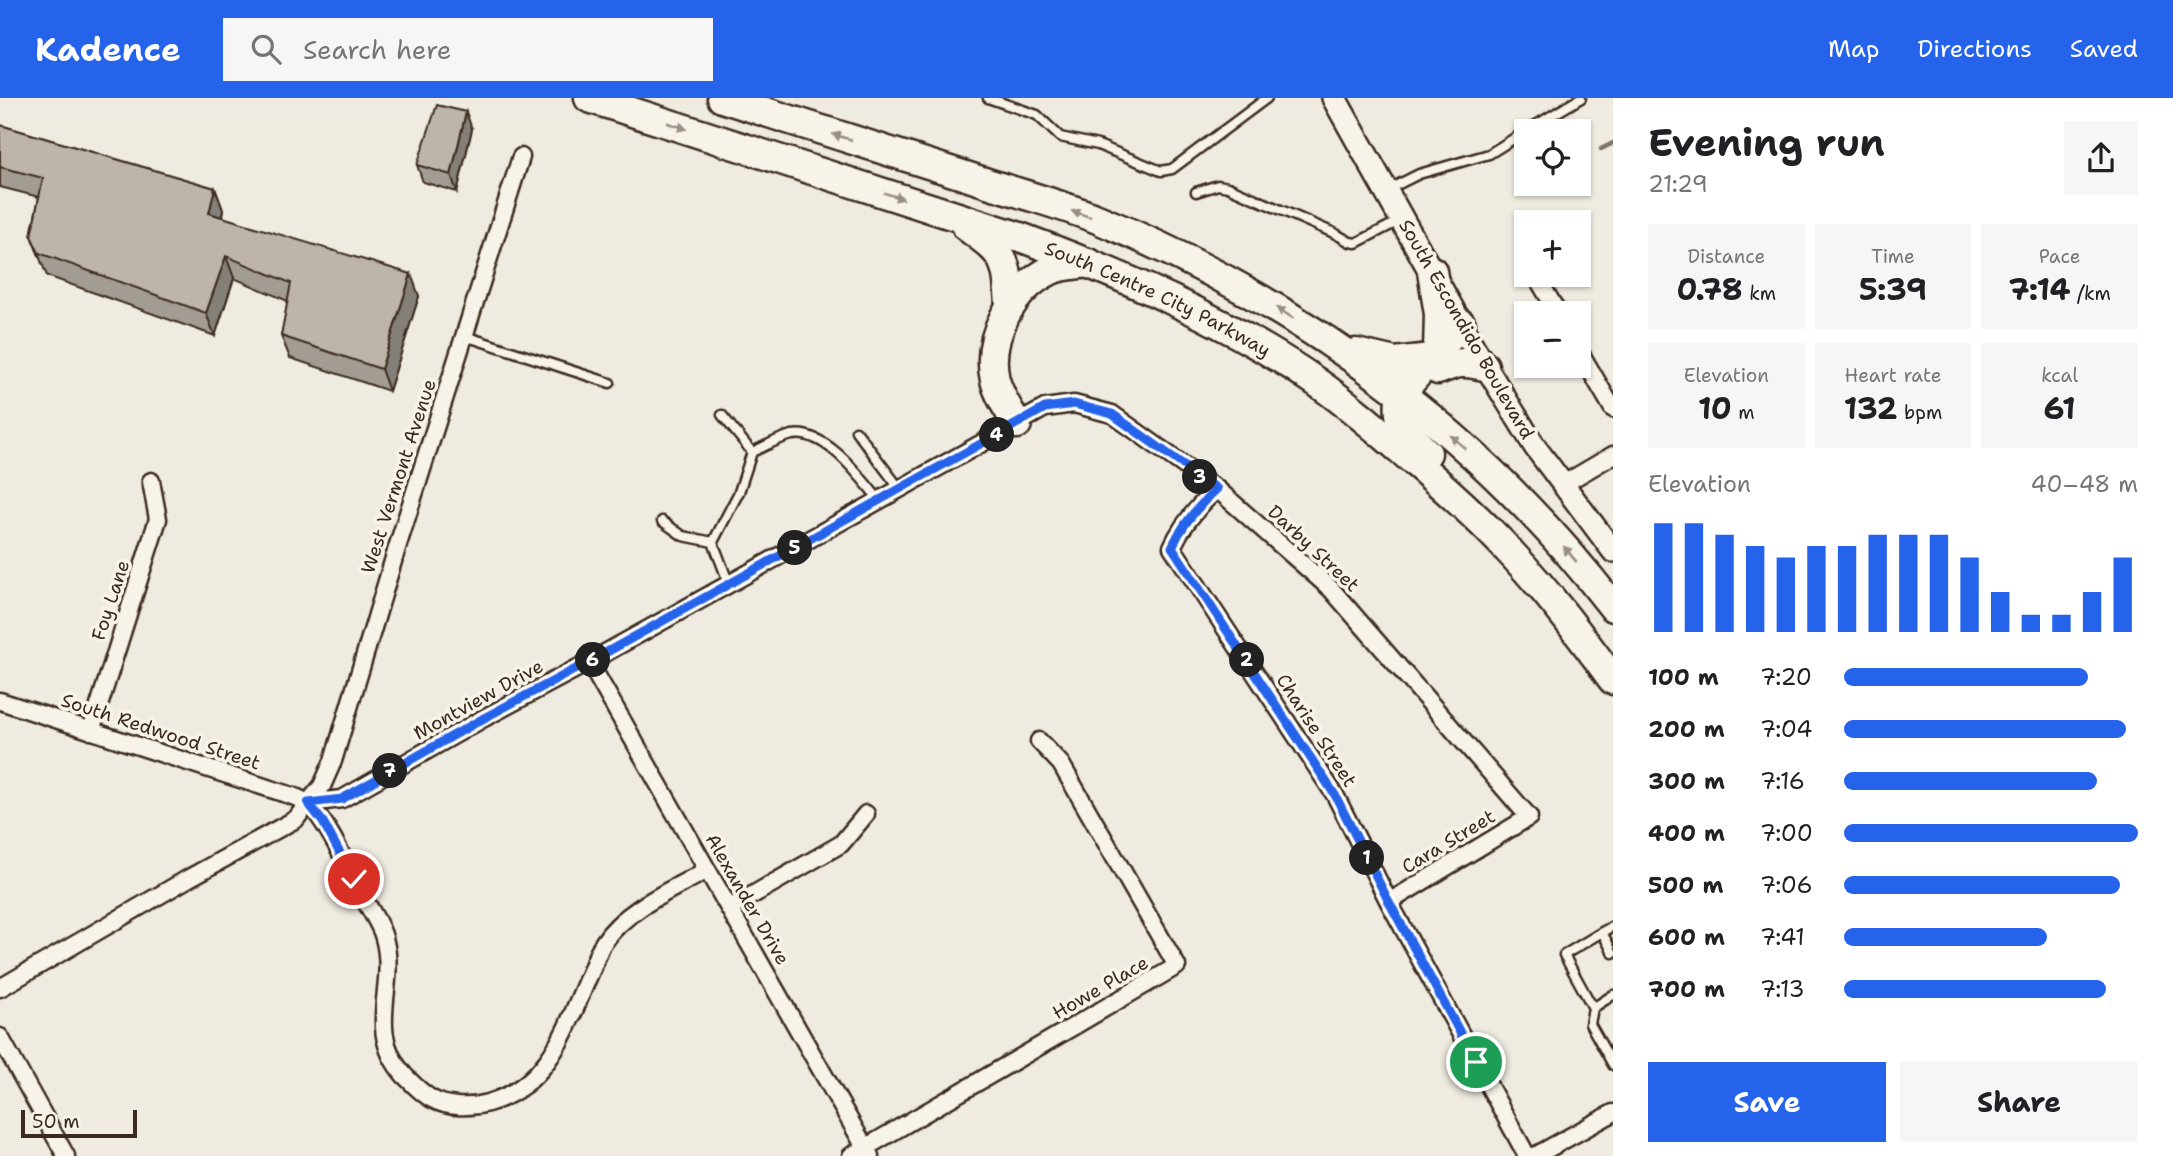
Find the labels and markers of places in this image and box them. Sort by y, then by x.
pin: 4 [979,418,1014,452]
pin: 3 [1182,460,1218,494]
pin: 5 [778,531,812,566]
pin: 6 [576,642,610,678]
pin: 2 [1230,642,1264,678]
pin: 7 [372,754,408,788]
pin: 1 [1350,840,1384,876]
pin [324,849,384,909]
pin [1446,1032,1506,1092]

